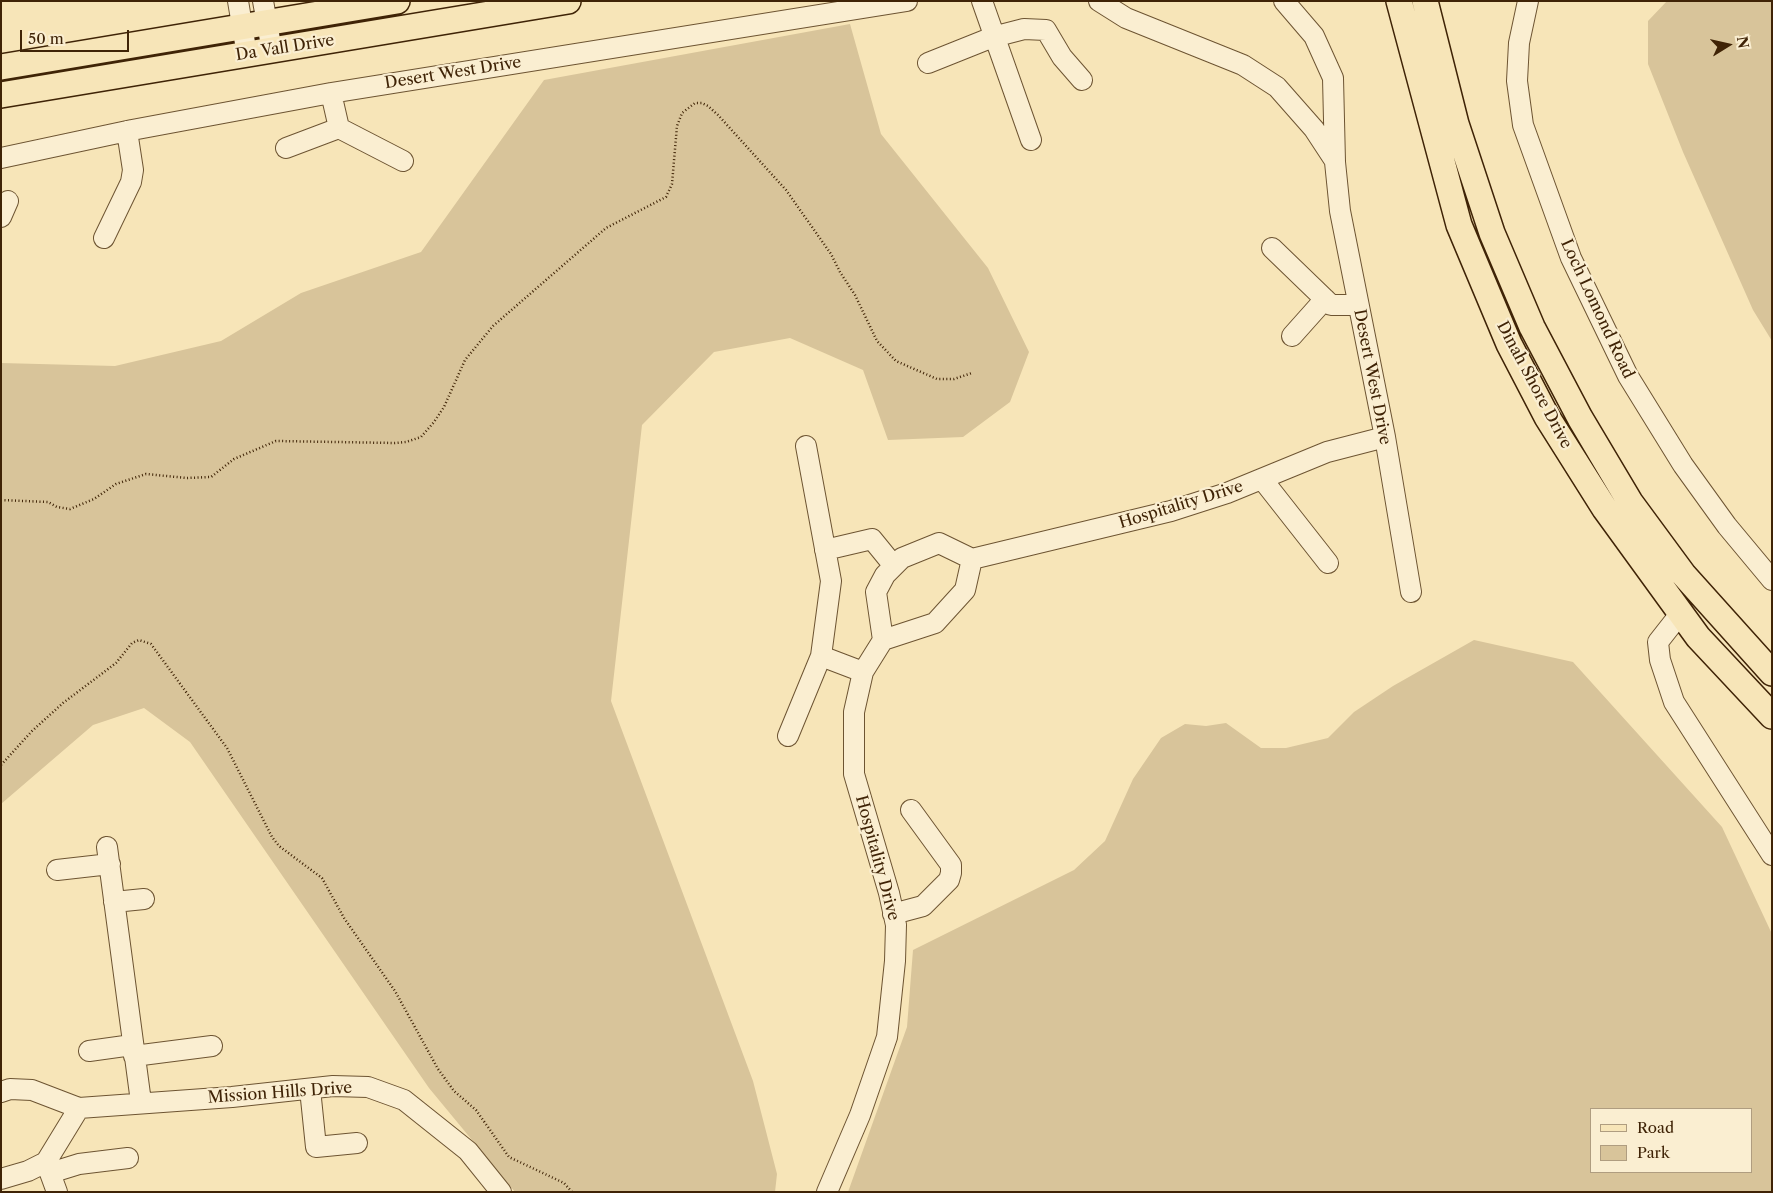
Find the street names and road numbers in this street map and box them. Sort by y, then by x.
street label: Da Vall Drive [234,31,336,65]
street label: Desert West Drive [383,53,523,93]
street label: Loch Lomond Road [1556,236,1638,382]
street label: Desert West Drive [1349,307,1395,447]
street label: Dinah Shore Drive [1492,318,1576,452]
street label: Hospitality Drive [1117,477,1245,533]
street label: Hospitality Drive [851,793,903,923]
street label: Mission Hills Drive [207,1078,353,1108]

